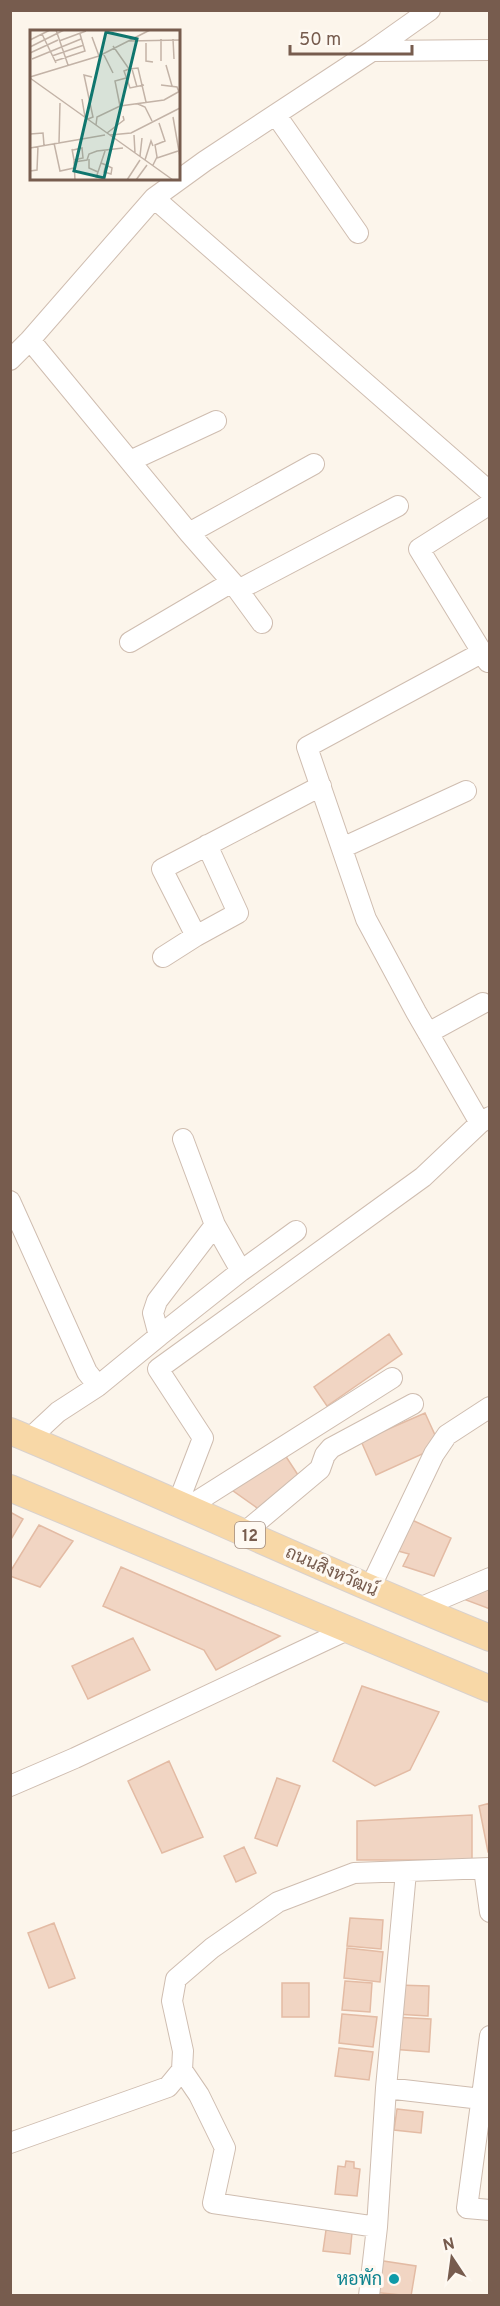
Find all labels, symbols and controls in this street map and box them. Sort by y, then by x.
scale bar [290,18,412,56]
text: 50 m [299,29,341,52]
inset map [30,30,180,180]
road number: 12 [235,1522,265,1548]
street label: ถนนสิงหวัฒน์ [281,1539,383,1603]
north arrow [422,2228,482,2288]
text: N [441,2234,457,2256]
place label: หอพัก [337,2268,382,2292]
marker: หอพัก [387,2272,401,2286]

